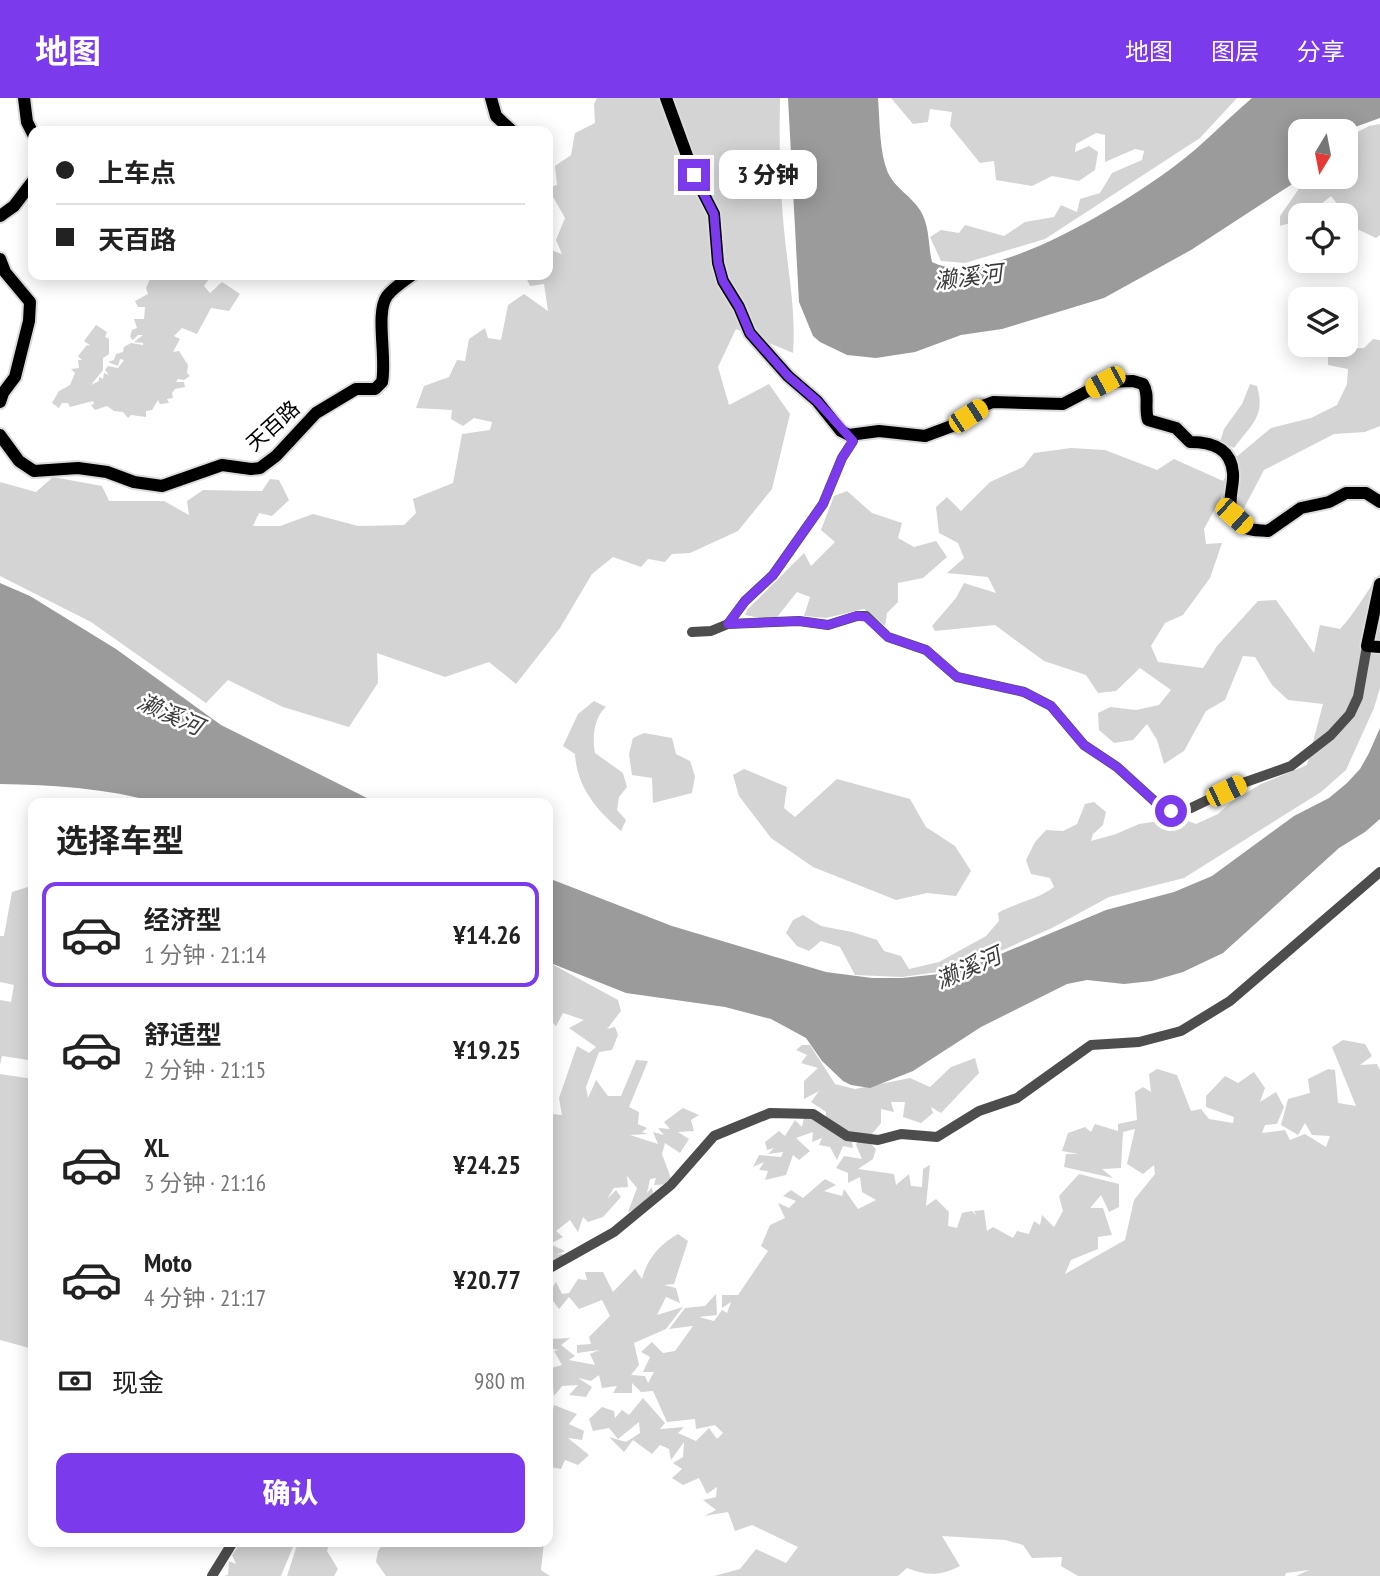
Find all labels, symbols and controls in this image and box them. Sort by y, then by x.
text: 地图 [35,29,101,72]
text: 地图 [1125,36,1173,67]
text: 图层 [1211,36,1259,67]
text: 分享 [1297,36,1345,67]
north arrow [1288,119,1358,189]
map controls [1288,119,1358,357]
callout: 3 分钟 [718,150,816,200]
text: 上车点 [98,156,176,189]
route end [678,159,710,191]
text: 3 分钟 [737,160,799,189]
button: locate [1288,203,1358,273]
text: 天百路 [98,223,176,256]
water label: 濑溪河 [932,257,1008,295]
button: layers [1288,287,1358,357]
car [1082,363,1129,401]
street label: 天百路 [240,395,305,457]
car [945,396,992,436]
car [1212,494,1257,538]
water label: 濑溪河 [133,686,211,742]
car [1203,772,1250,810]
route start [1155,795,1187,827]
text: 选择车型 [56,819,184,861]
icon: car [60,903,123,966]
text: 经济型 [144,903,222,936]
text: ¥14.26 [453,918,521,951]
water label: 濑溪河 [930,939,1009,995]
text: 1 分钟 · 21:14 [144,940,266,969]
icon: car [60,1018,123,1081]
text: 舒适型 [144,1018,222,1051]
text: ¥19.25 [453,1033,521,1066]
text: 2 分钟 · 21:15 [144,1055,266,1084]
text: XL [144,1131,169,1164]
icon: car [60,1133,123,1196]
text: ¥24.25 [453,1148,521,1181]
text: 3 分钟 · 21:16 [144,1168,266,1197]
text: Moto [144,1246,192,1279]
icon: car [60,1248,123,1311]
text: ¥20.77 [453,1263,521,1296]
text: 4 分钟 · 21:17 [144,1283,266,1312]
icon: cash [56,1362,94,1400]
text: 现金 [112,1366,164,1399]
text: 980 m [474,1366,525,1395]
button: 确认 [56,1453,525,1533]

